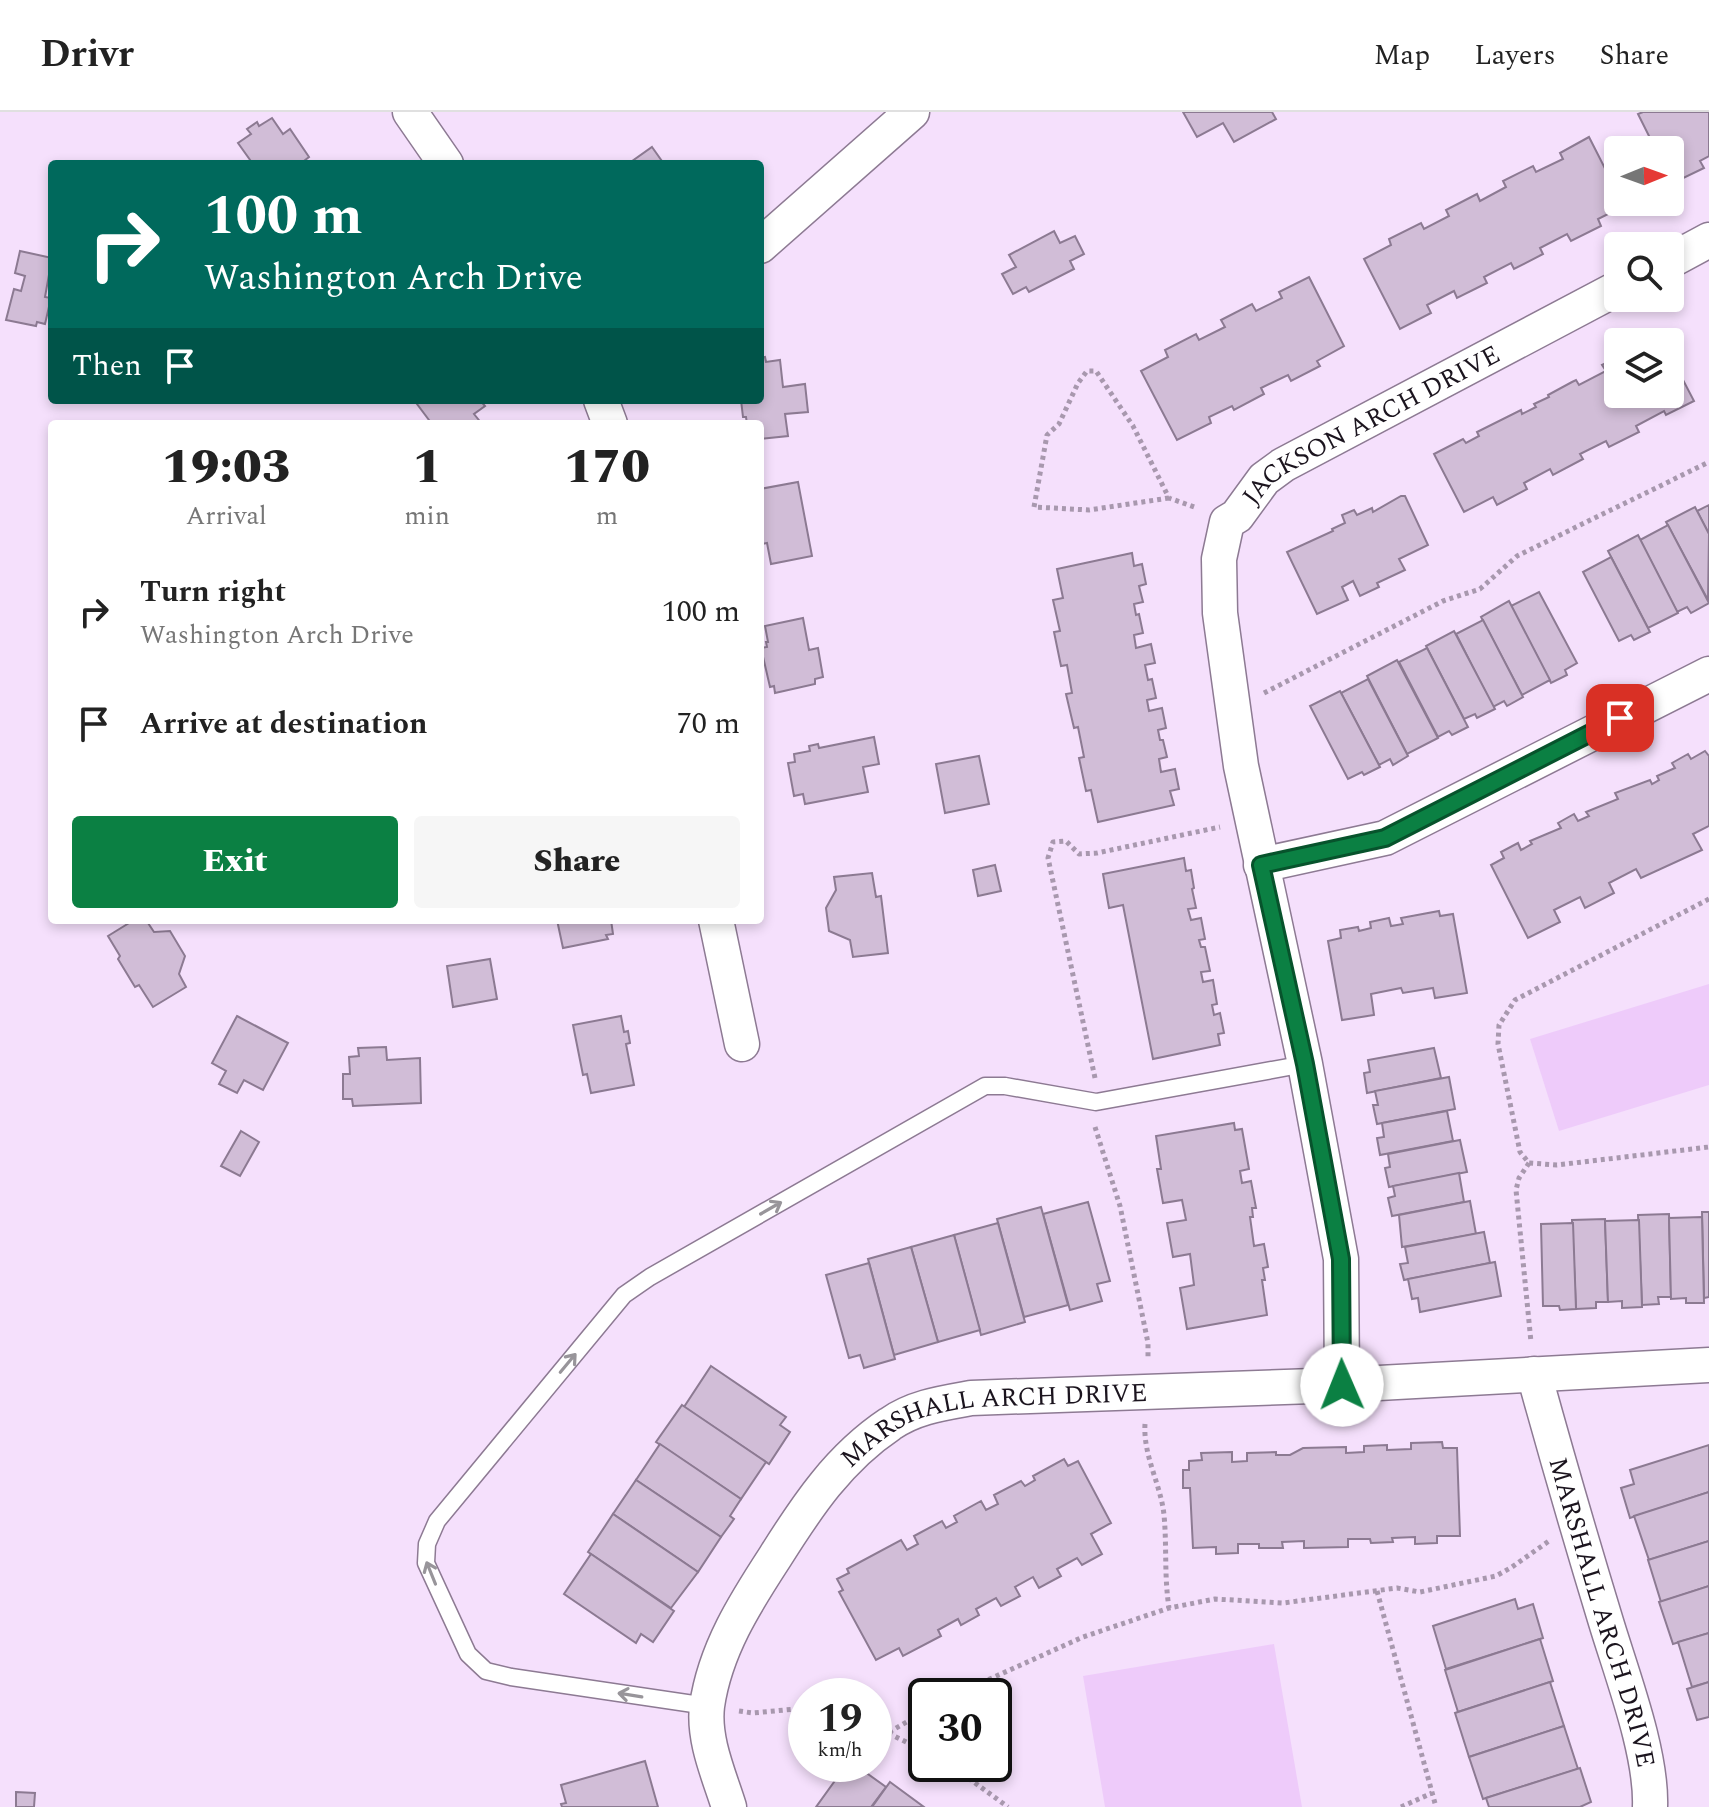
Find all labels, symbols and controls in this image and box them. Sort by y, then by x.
text: Drivr [40,26,134,84]
text: Map [1374,34,1430,77]
text: Layers [1474,34,1556,77]
text: Share [1600,34,1669,77]
north arrow [1604,136,1684,216]
map controls [1604,136,1684,408]
text: 100 m [204,174,363,259]
icon: right [72,192,176,296]
button: search [1604,232,1684,312]
text: Washington Arch Drive [204,251,583,306]
button: layers [1604,328,1684,408]
street label: JACKSON ARCH DRIVE [1232,335,1507,514]
text: Then [72,343,142,389]
icon: arrive [158,344,202,388]
text: 19:03 [162,431,291,504]
text: 1 [413,431,442,504]
text: 170 [564,431,650,504]
text: Arrival [186,496,267,536]
text: min [404,496,450,536]
text: m [596,496,618,536]
text: Turn right [140,569,286,615]
text: 100 m [662,589,740,635]
icon: right [72,590,116,634]
text: Washington Arch Drive [140,615,414,655]
pin [1586,684,1654,752]
icon: arrive [1598,696,1642,740]
text: Arrive at destination [140,701,427,747]
text: 70 m [677,701,740,747]
icon: arrive [72,702,116,746]
button: Exit [72,816,398,908]
button: Share [414,816,740,908]
one-way arrow [759,1200,783,1215]
position arrow [1300,1343,1384,1427]
one-way arrow [559,1353,576,1374]
street label: MARSHALL ARCH DRIVE [831,1373,1148,1477]
street label: MARSHALL ARCH DRIVE [1537,1453,1666,1771]
one-way arrow [423,1561,438,1586]
speed limit sign: 30 [908,1678,1012,1782]
one-way arrow [618,1687,643,1702]
text: 19 [818,1689,862,1750]
text: km/h [818,1735,863,1765]

